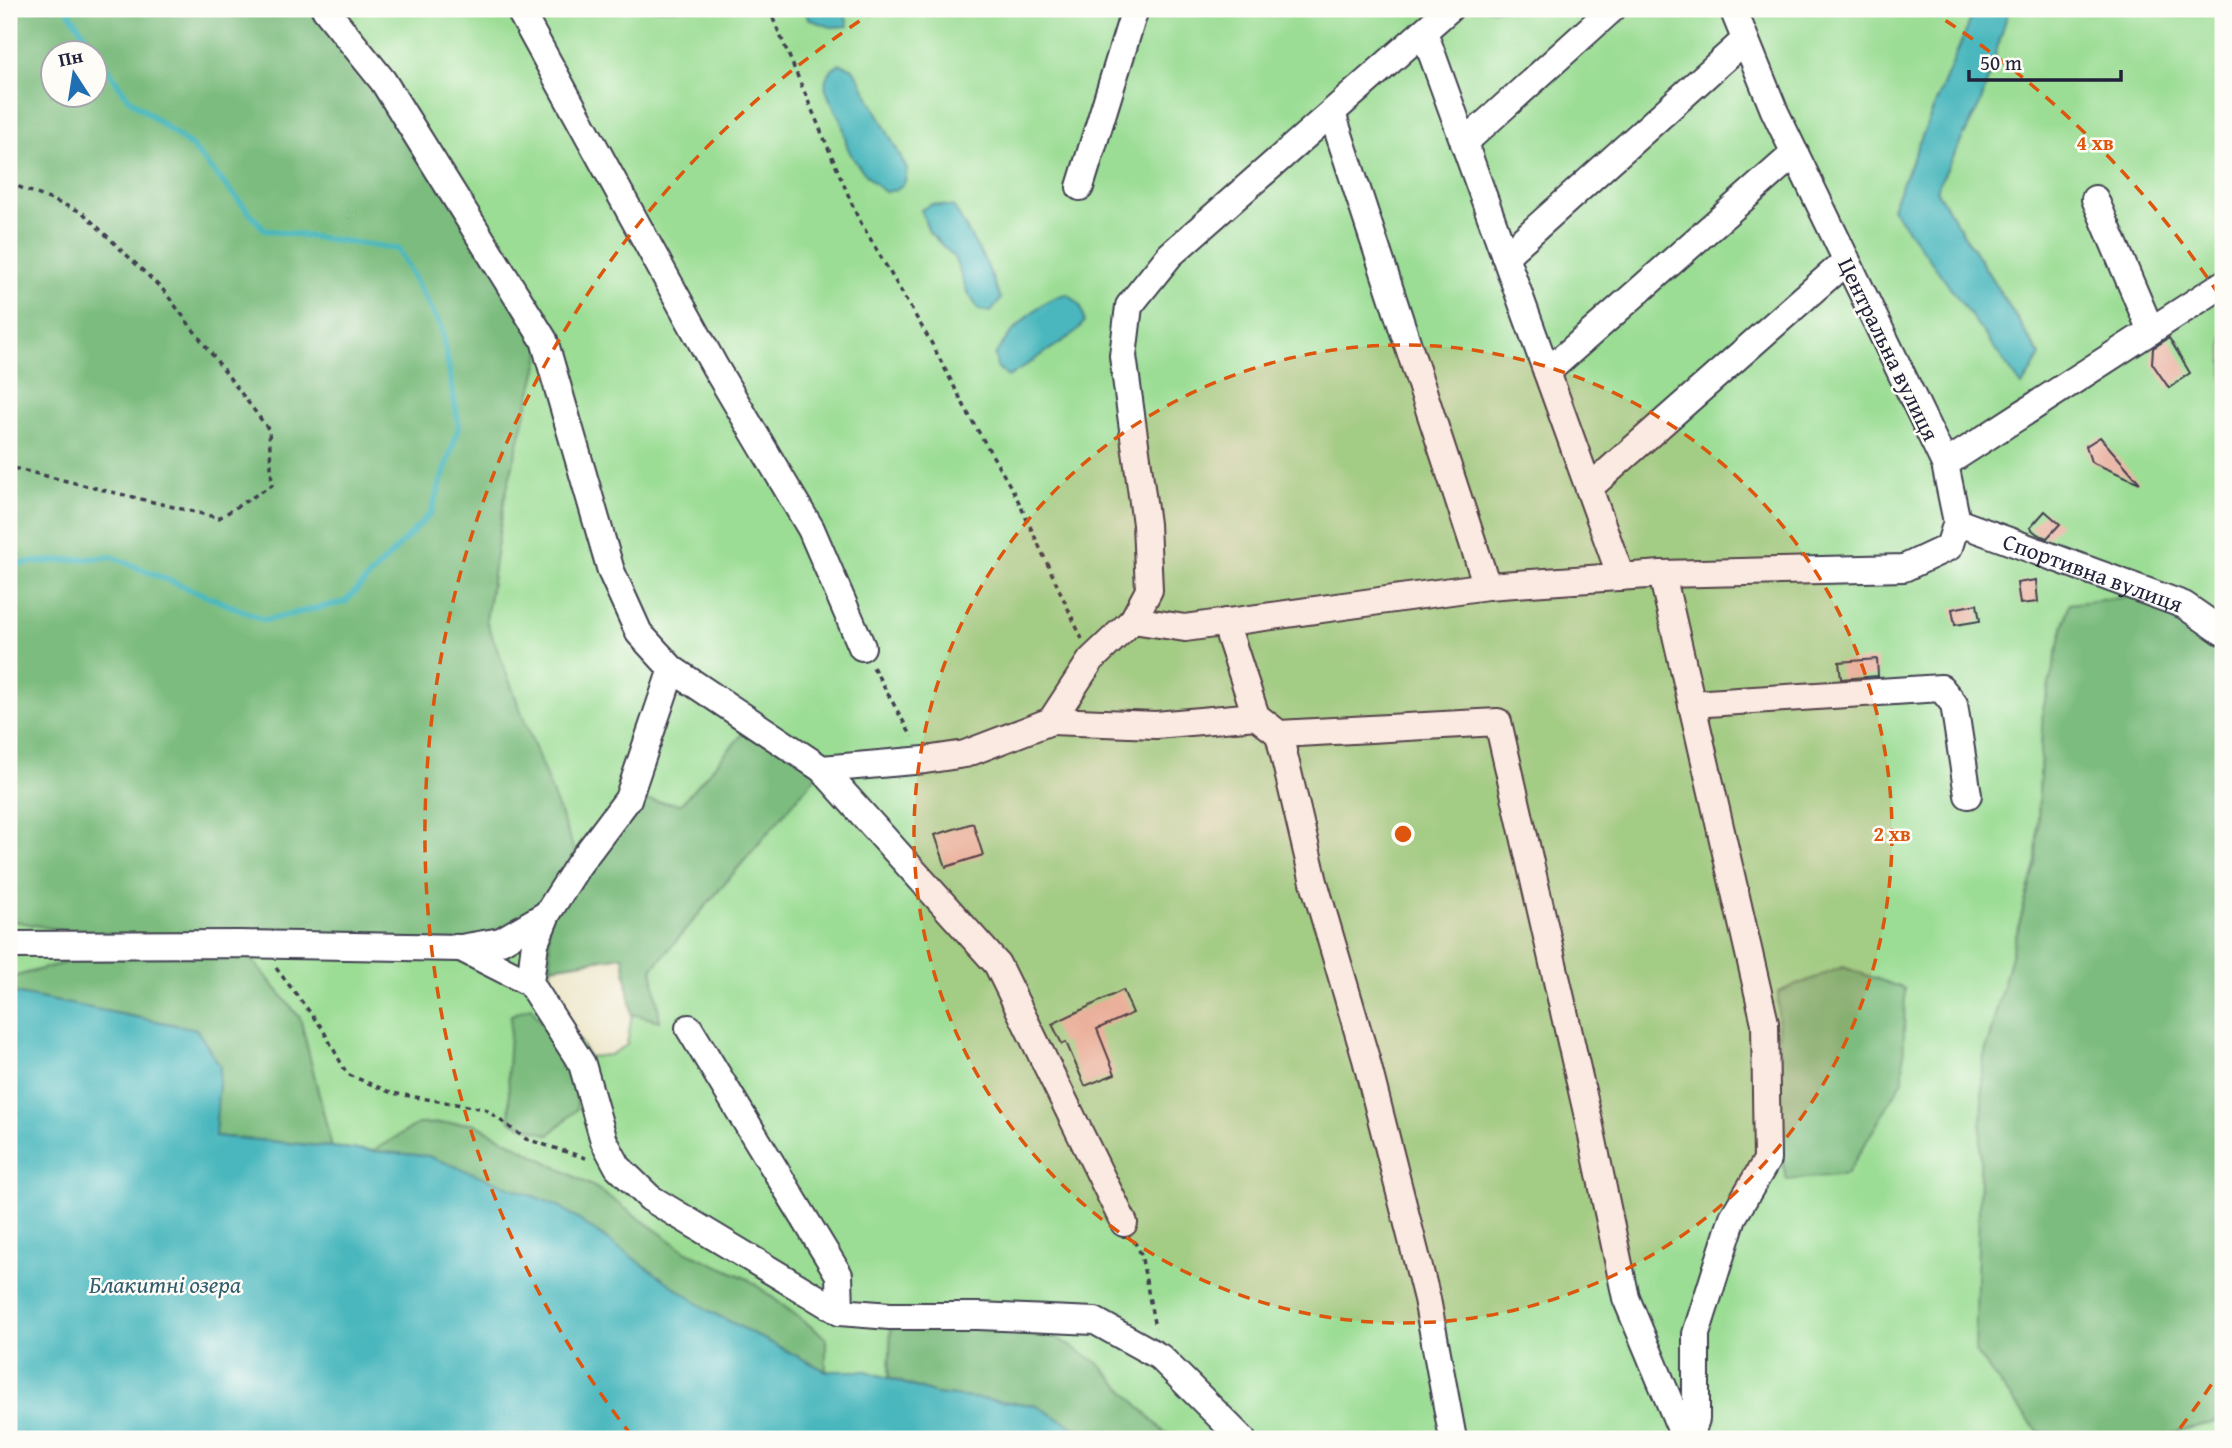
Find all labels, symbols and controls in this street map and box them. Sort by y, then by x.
north arrow [38,38,108,108]
scale bar [1969,38,2122,82]
text: Пн [56,41,86,74]
text: 50 m [1980,47,2022,78]
text: 4 хв [2076,127,2114,158]
street label: Центральна вулиця [1830,252,1948,447]
street label: Спортивна вулиця [1999,524,2188,620]
text: 2 хв [1873,818,1911,849]
centre of rings [1391,822,1415,846]
water label: Блакитні озера [89,1267,241,1302]

